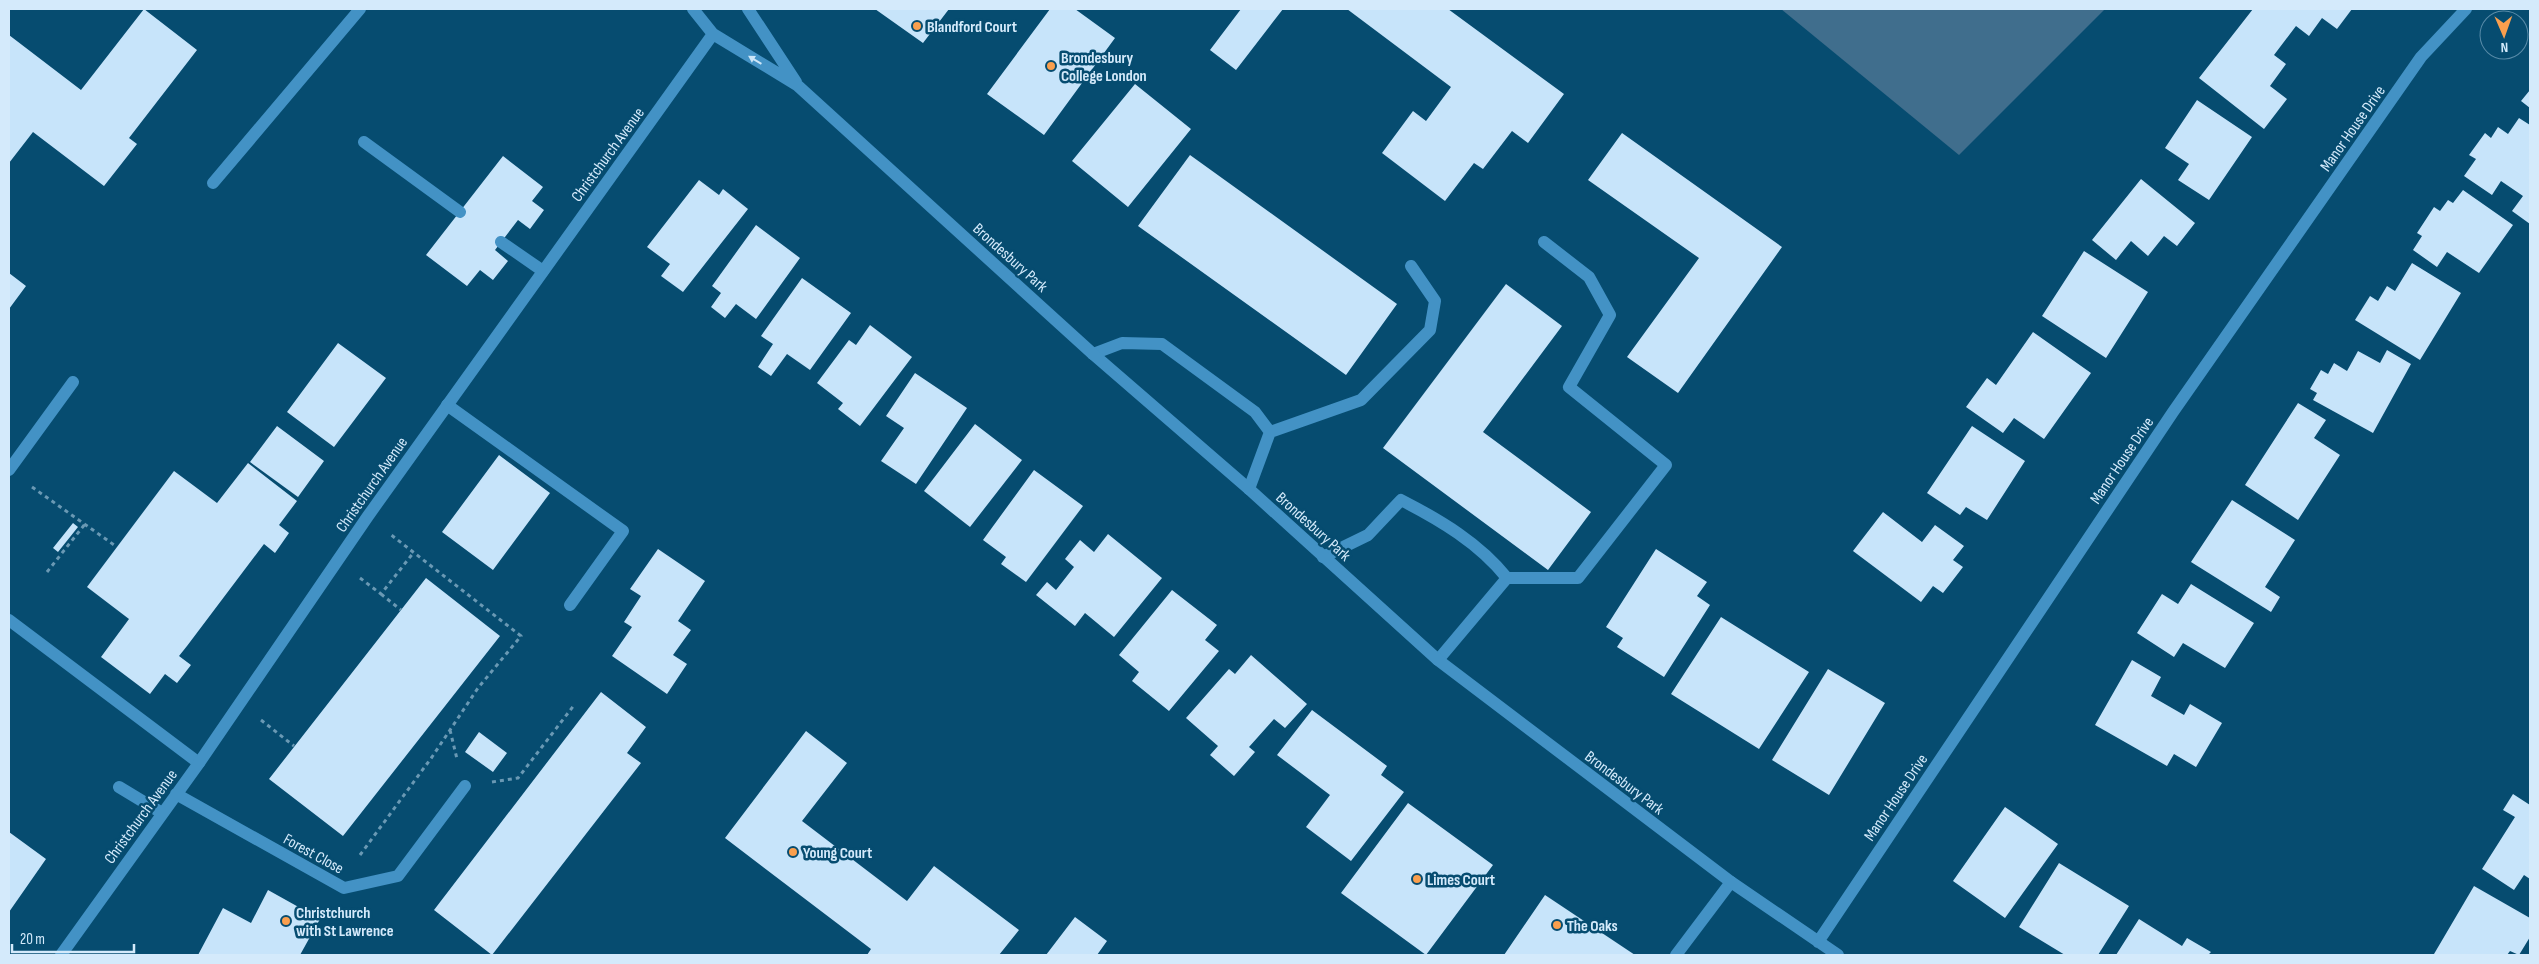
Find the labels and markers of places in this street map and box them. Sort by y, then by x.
place label: Blandford Court [927,18,1017,37]
marker: Blandford Court [911,20,923,32]
place label: Brondesbury College London [1061,49,1147,86]
marker: Brondesbury College London [1045,60,1057,72]
place label: Young Court [803,844,872,863]
marker: Young Court [787,846,799,858]
place label: Limes Court [1427,871,1495,890]
marker: Limes Court [1411,873,1423,885]
place label: Christchurch with St Lawrence [296,904,394,941]
marker: Christchurch with St Lawrence [280,915,292,927]
place label: The Oaks [1567,917,1618,936]
marker: The Oaks [1551,919,1563,931]

